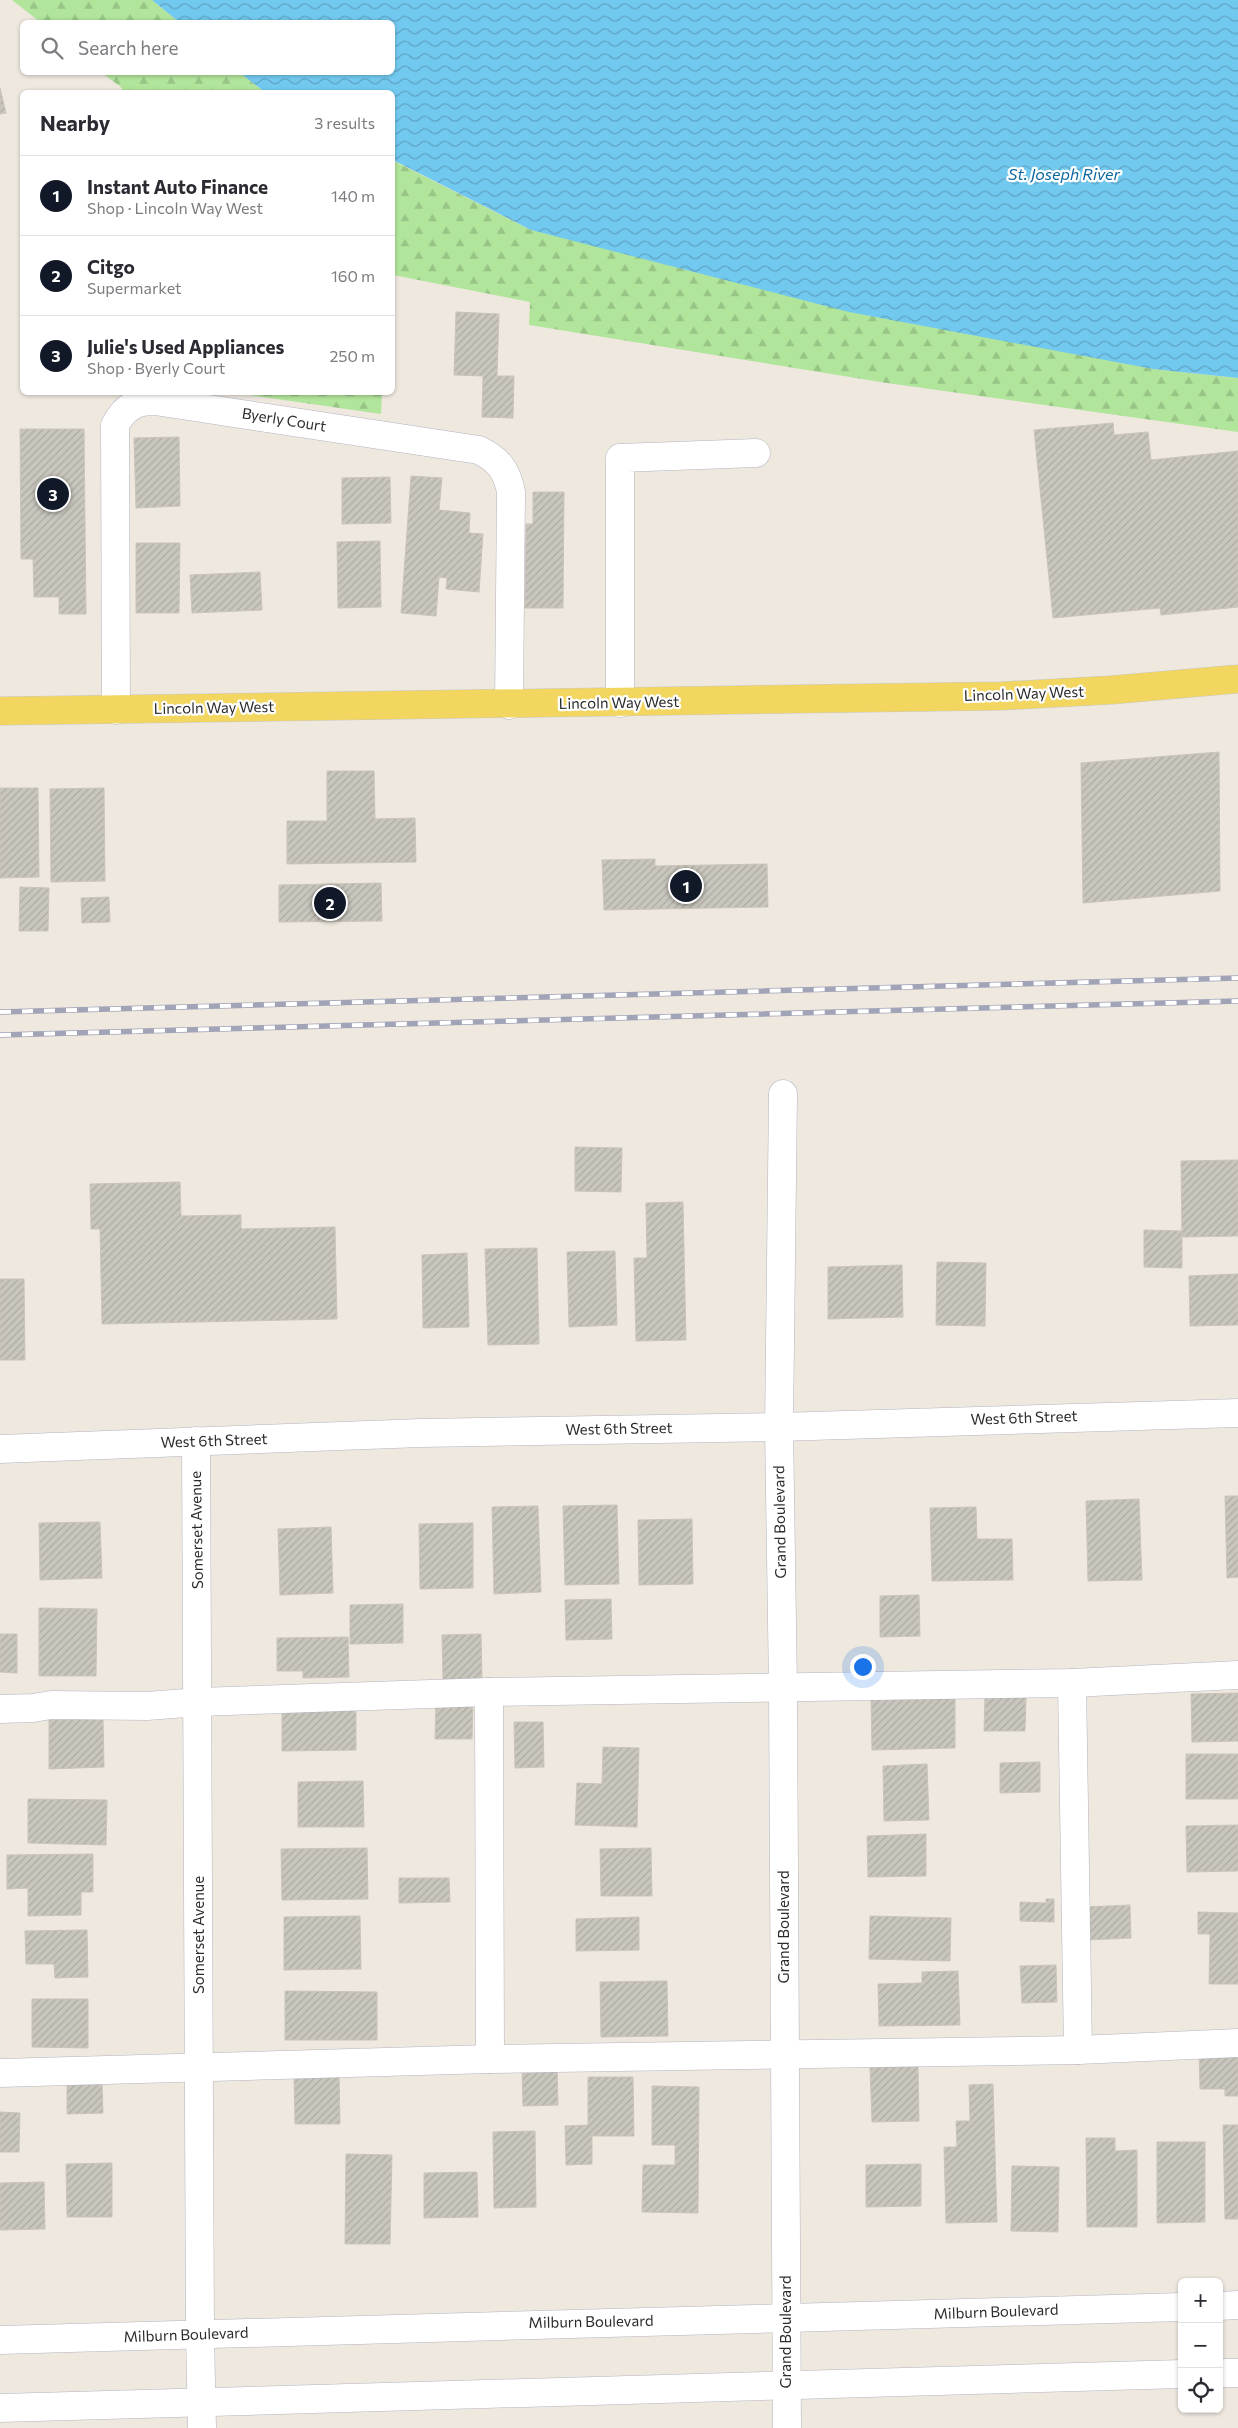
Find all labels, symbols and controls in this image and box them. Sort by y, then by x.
search box [20,20,395,75]
icon: search [38,34,66,62]
text: Search here [78,36,178,59]
text: Nearby [40,110,110,135]
text: 3 results [314,113,375,132]
water label: St. Joseph River [1008,164,1121,183]
text: Instant Auto Finance [87,175,268,198]
text: 1 [52,186,60,205]
text: 140 m [331,186,375,205]
text: Shop · Lincoln Way West [87,198,263,217]
text: Citgo [87,255,135,278]
text: 2 [51,266,61,285]
text: 160 m [331,266,375,285]
text: Supermarket [87,278,182,297]
text: Julie's Used Appliances [87,335,284,358]
text: 3 [51,346,61,365]
text: 250 m [329,346,375,365]
text: Shop · Byerly Court [87,358,225,377]
street label: Byerly Court [241,403,328,435]
pin: 3 [37,475,69,513]
street label: Lincoln Way West [963,682,1085,704]
street label: Lincoln Way West [559,692,679,712]
street label: Lincoln Way West [154,697,274,717]
pin: 1 [670,867,702,905]
pin: 2 [314,884,346,922]
street label: West 6th Street [970,1406,1078,1428]
street label: West 6th Street [565,1418,673,1438]
street label: West 6th Street [160,1429,268,1451]
street label: Grand Boulevard [769,1465,789,1579]
street label: Somerset Avenue [186,1471,206,1589]
your location [850,1654,876,1680]
street label: Grand Boulevard [774,1870,792,1984]
street label: Somerset Avenue [189,1876,207,1994]
street label: Grand Boulevard [776,2275,794,2389]
map controls [1178,2278,1223,2413]
button: + [1178,2278,1223,2323]
street label: Milburn Boulevard [933,2300,1059,2322]
street label: Milburn Boulevard [528,2311,654,2331]
street label: Milburn Boulevard [123,2323,249,2345]
button: − [1178,2323,1223,2368]
button: locate [1178,2368,1223,2413]

